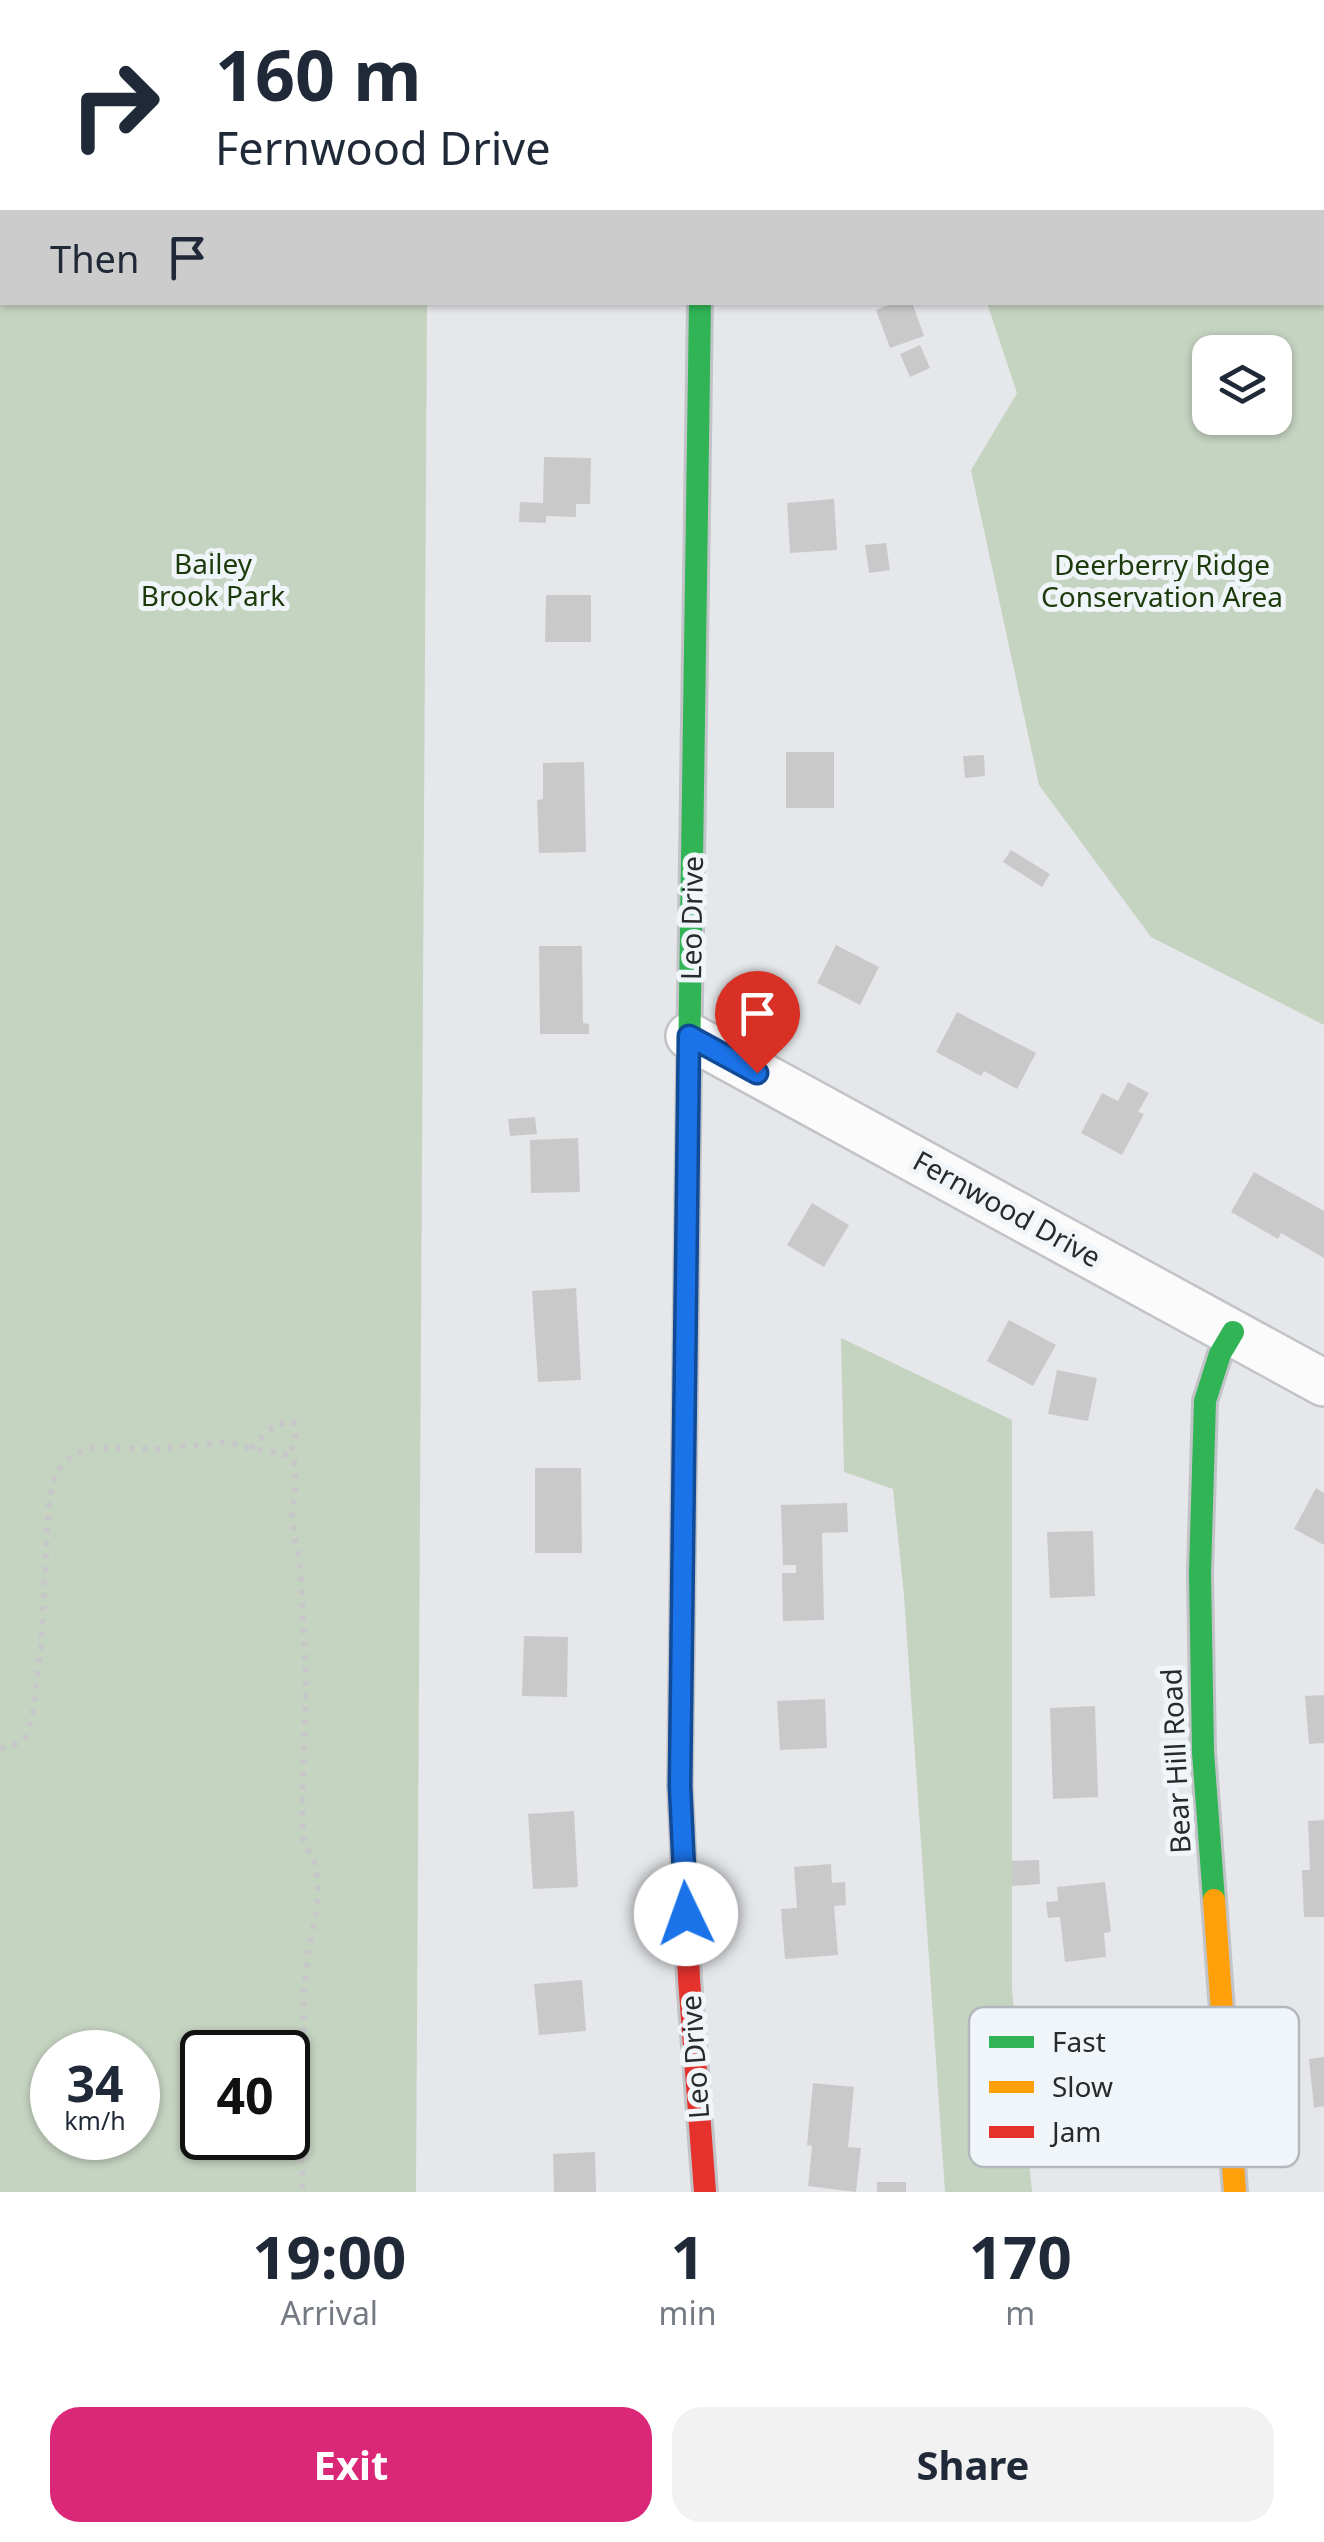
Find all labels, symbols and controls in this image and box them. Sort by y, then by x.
text: 160 m [215,26,422,122]
icon: right [50,40,180,170]
text: Fernwood Drive [215,117,551,178]
icon: arrive [160,230,215,285]
text: Then [50,232,140,284]
map controls [1192,335,1292,435]
button: layers [1192,335,1292,435]
park label: Bailey Brook Park [141,544,285,614]
park label: Deerberry Ridge Conservation Area [1041,545,1283,615]
street label: Leo Drive [671,856,711,980]
pin [715,971,800,1074]
icon: arrive [730,986,785,1041]
street label: Fernwood Drive [907,1141,1108,1275]
street label: Bear Hill Road [1151,1667,1199,1855]
position arrow [634,1862,738,1966]
street label: Leo Drive [671,1994,717,2120]
legend [969,2007,1299,2167]
text: Fast [1052,2022,1106,2060]
speed limit sign: 40 [180,2030,310,2160]
text: 34 [66,2049,124,2117]
text: Slow [1052,2067,1113,2105]
text: km/h [64,2103,126,2137]
text: Jam [1049,2112,1102,2150]
text: 19:00 [252,2215,406,2297]
text: 1 [670,2215,705,2297]
text: 170 [969,2215,1072,2297]
text: Arrival [281,2291,378,2334]
text: min [659,2291,717,2334]
text: m [1005,2291,1035,2334]
button: Exit [50,2407,652,2522]
button: Share [672,2407,1274,2522]

